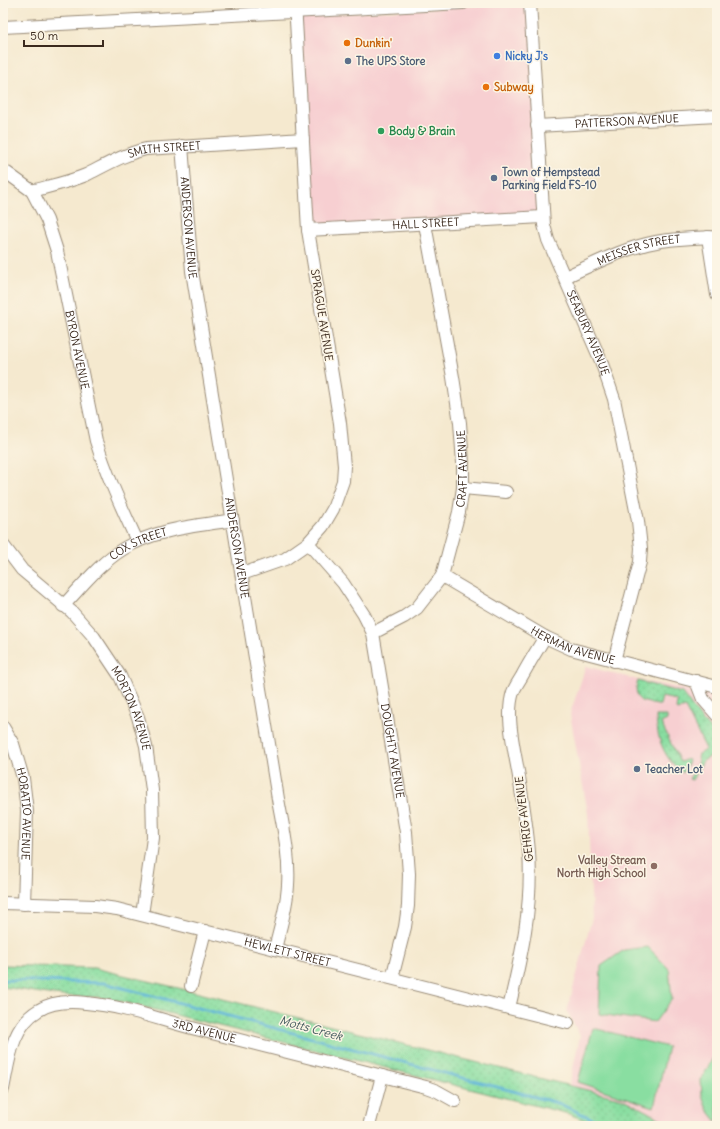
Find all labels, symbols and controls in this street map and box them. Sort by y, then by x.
scale bar [24,22,103,48]
text: 50 m [30,28,59,43]
place label: Dunkin' [355,36,392,50]
marker: Dunkin' [342,38,352,48]
place label: Nicky J's [505,49,548,64]
marker: Nicky J's [492,51,502,61]
place label: The UPS Store [356,54,425,68]
marker: The UPS Store [343,56,353,66]
place label: Subway [494,80,534,95]
marker: Subway [481,82,491,92]
street label: PATTERSON AVENUE [574,111,679,131]
place label: Body & Brain [389,124,456,139]
marker: Body & Brain [376,126,386,136]
street label: SMITH STREET [126,139,201,161]
place label: Town of Hempstead Parking Field FS-10 [502,165,601,193]
marker: Town of Hempstead Parking Field FS-10 [489,173,499,183]
street label: ANDERSON AVENUE [177,176,200,280]
street label: HALL STREET [392,215,460,232]
street label: MEISSER STREET [595,232,681,268]
street label: SPRAGUE AVENUE [308,268,336,362]
street label: SEABURY AVENUE [564,288,612,377]
street label: BYRON AVENUE [62,309,92,391]
street label: CRAFT AVENUE [453,430,470,509]
street label: ANDERSON AVENUE [222,496,252,600]
street label: COX STREET [106,525,169,563]
street label: HERMAN AVENUE [528,623,617,667]
street label: MORTON AVENUE [108,663,154,751]
street label: DOUGHTY AVENUE [378,702,407,799]
place label: Teacher Lot [645,762,703,776]
marker: Teacher Lot [632,764,642,774]
street label: HORATIO AVENUE [13,766,34,860]
street label: GEHRIG AVENUE [512,775,536,863]
place label: Valley Stream North High School [557,853,646,881]
marker: Valley Stream North High School [649,861,659,871]
street label: HEWLETT STREET [243,934,332,970]
water label: Motts Creek [278,1012,345,1044]
street label: 3RD AVENUE [171,1016,238,1046]

